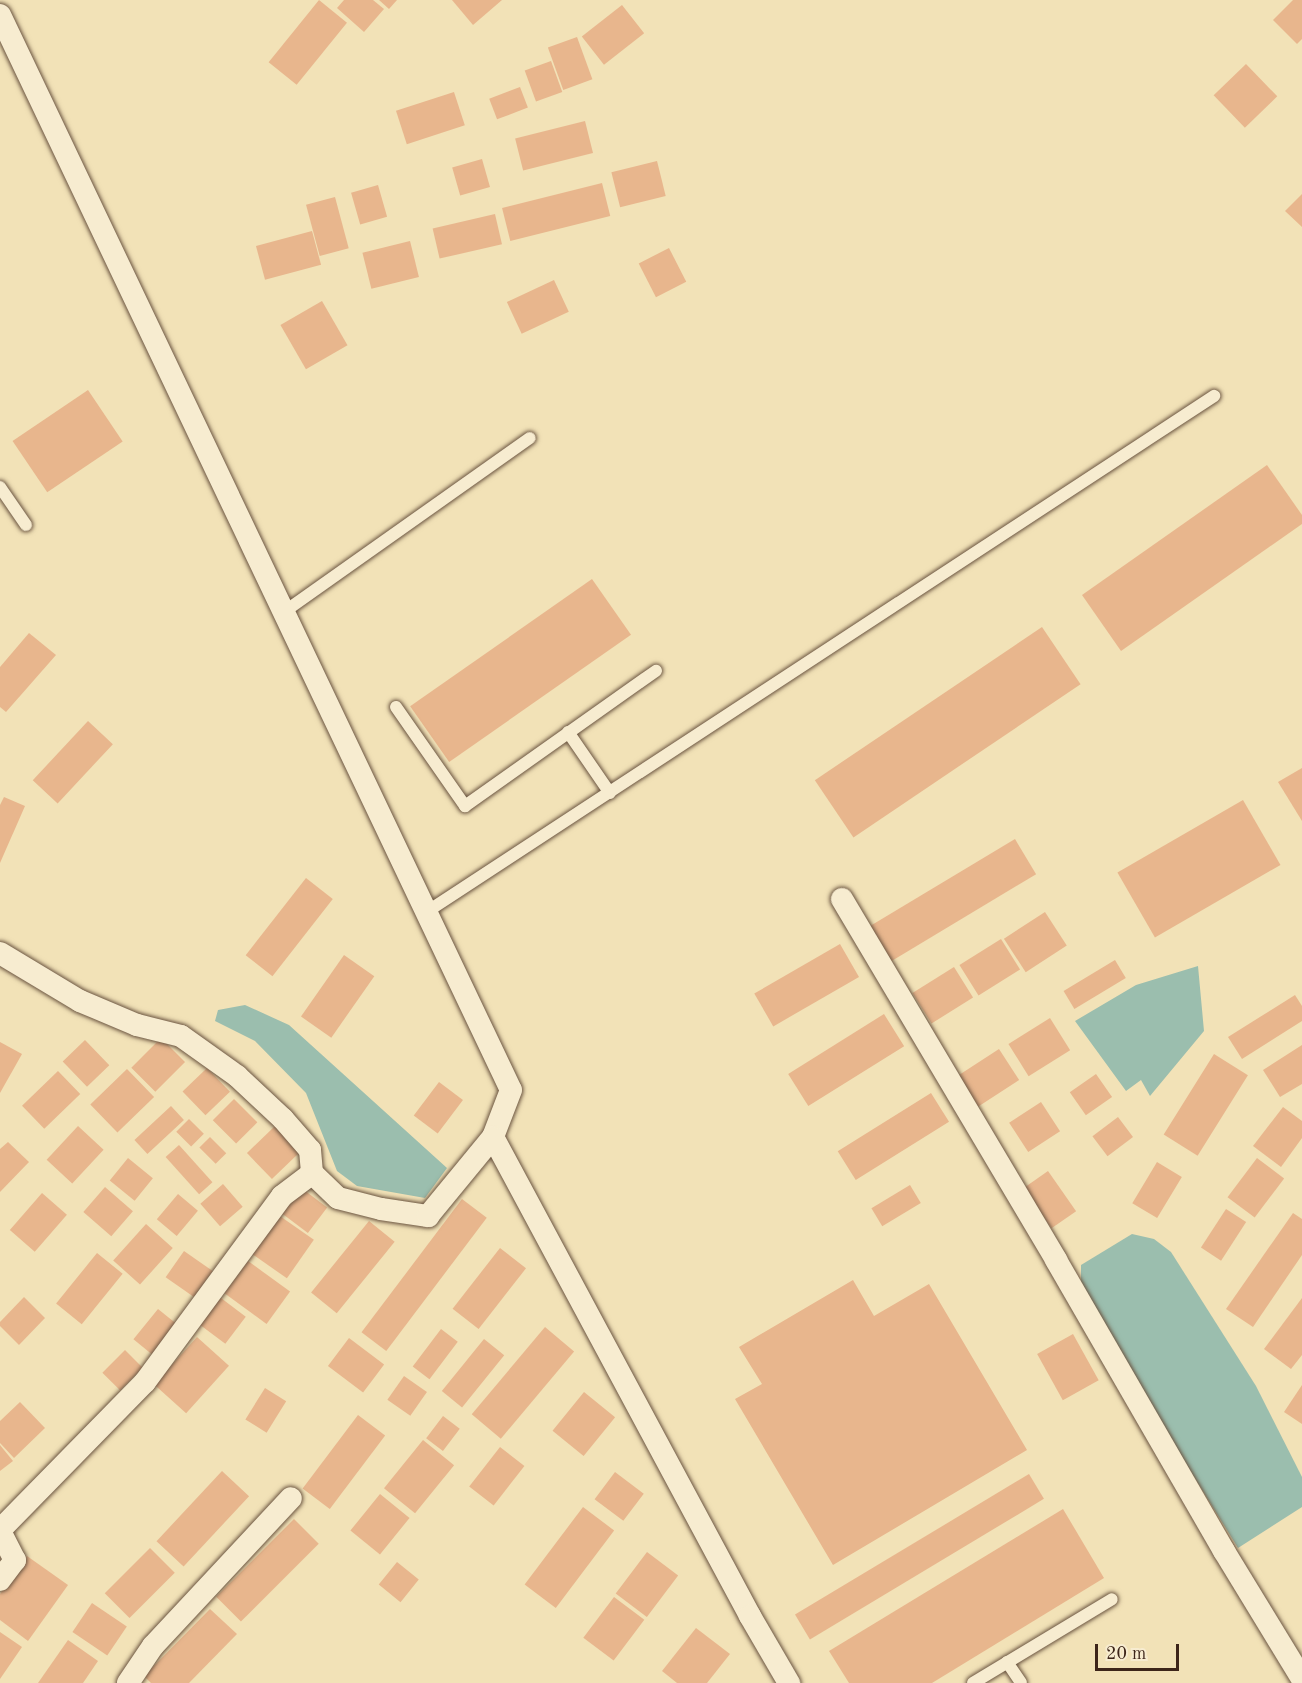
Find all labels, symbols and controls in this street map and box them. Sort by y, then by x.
scale bar [1098,1632,1182,1670]
text: 20 m [1106,1645,1146,1663]

